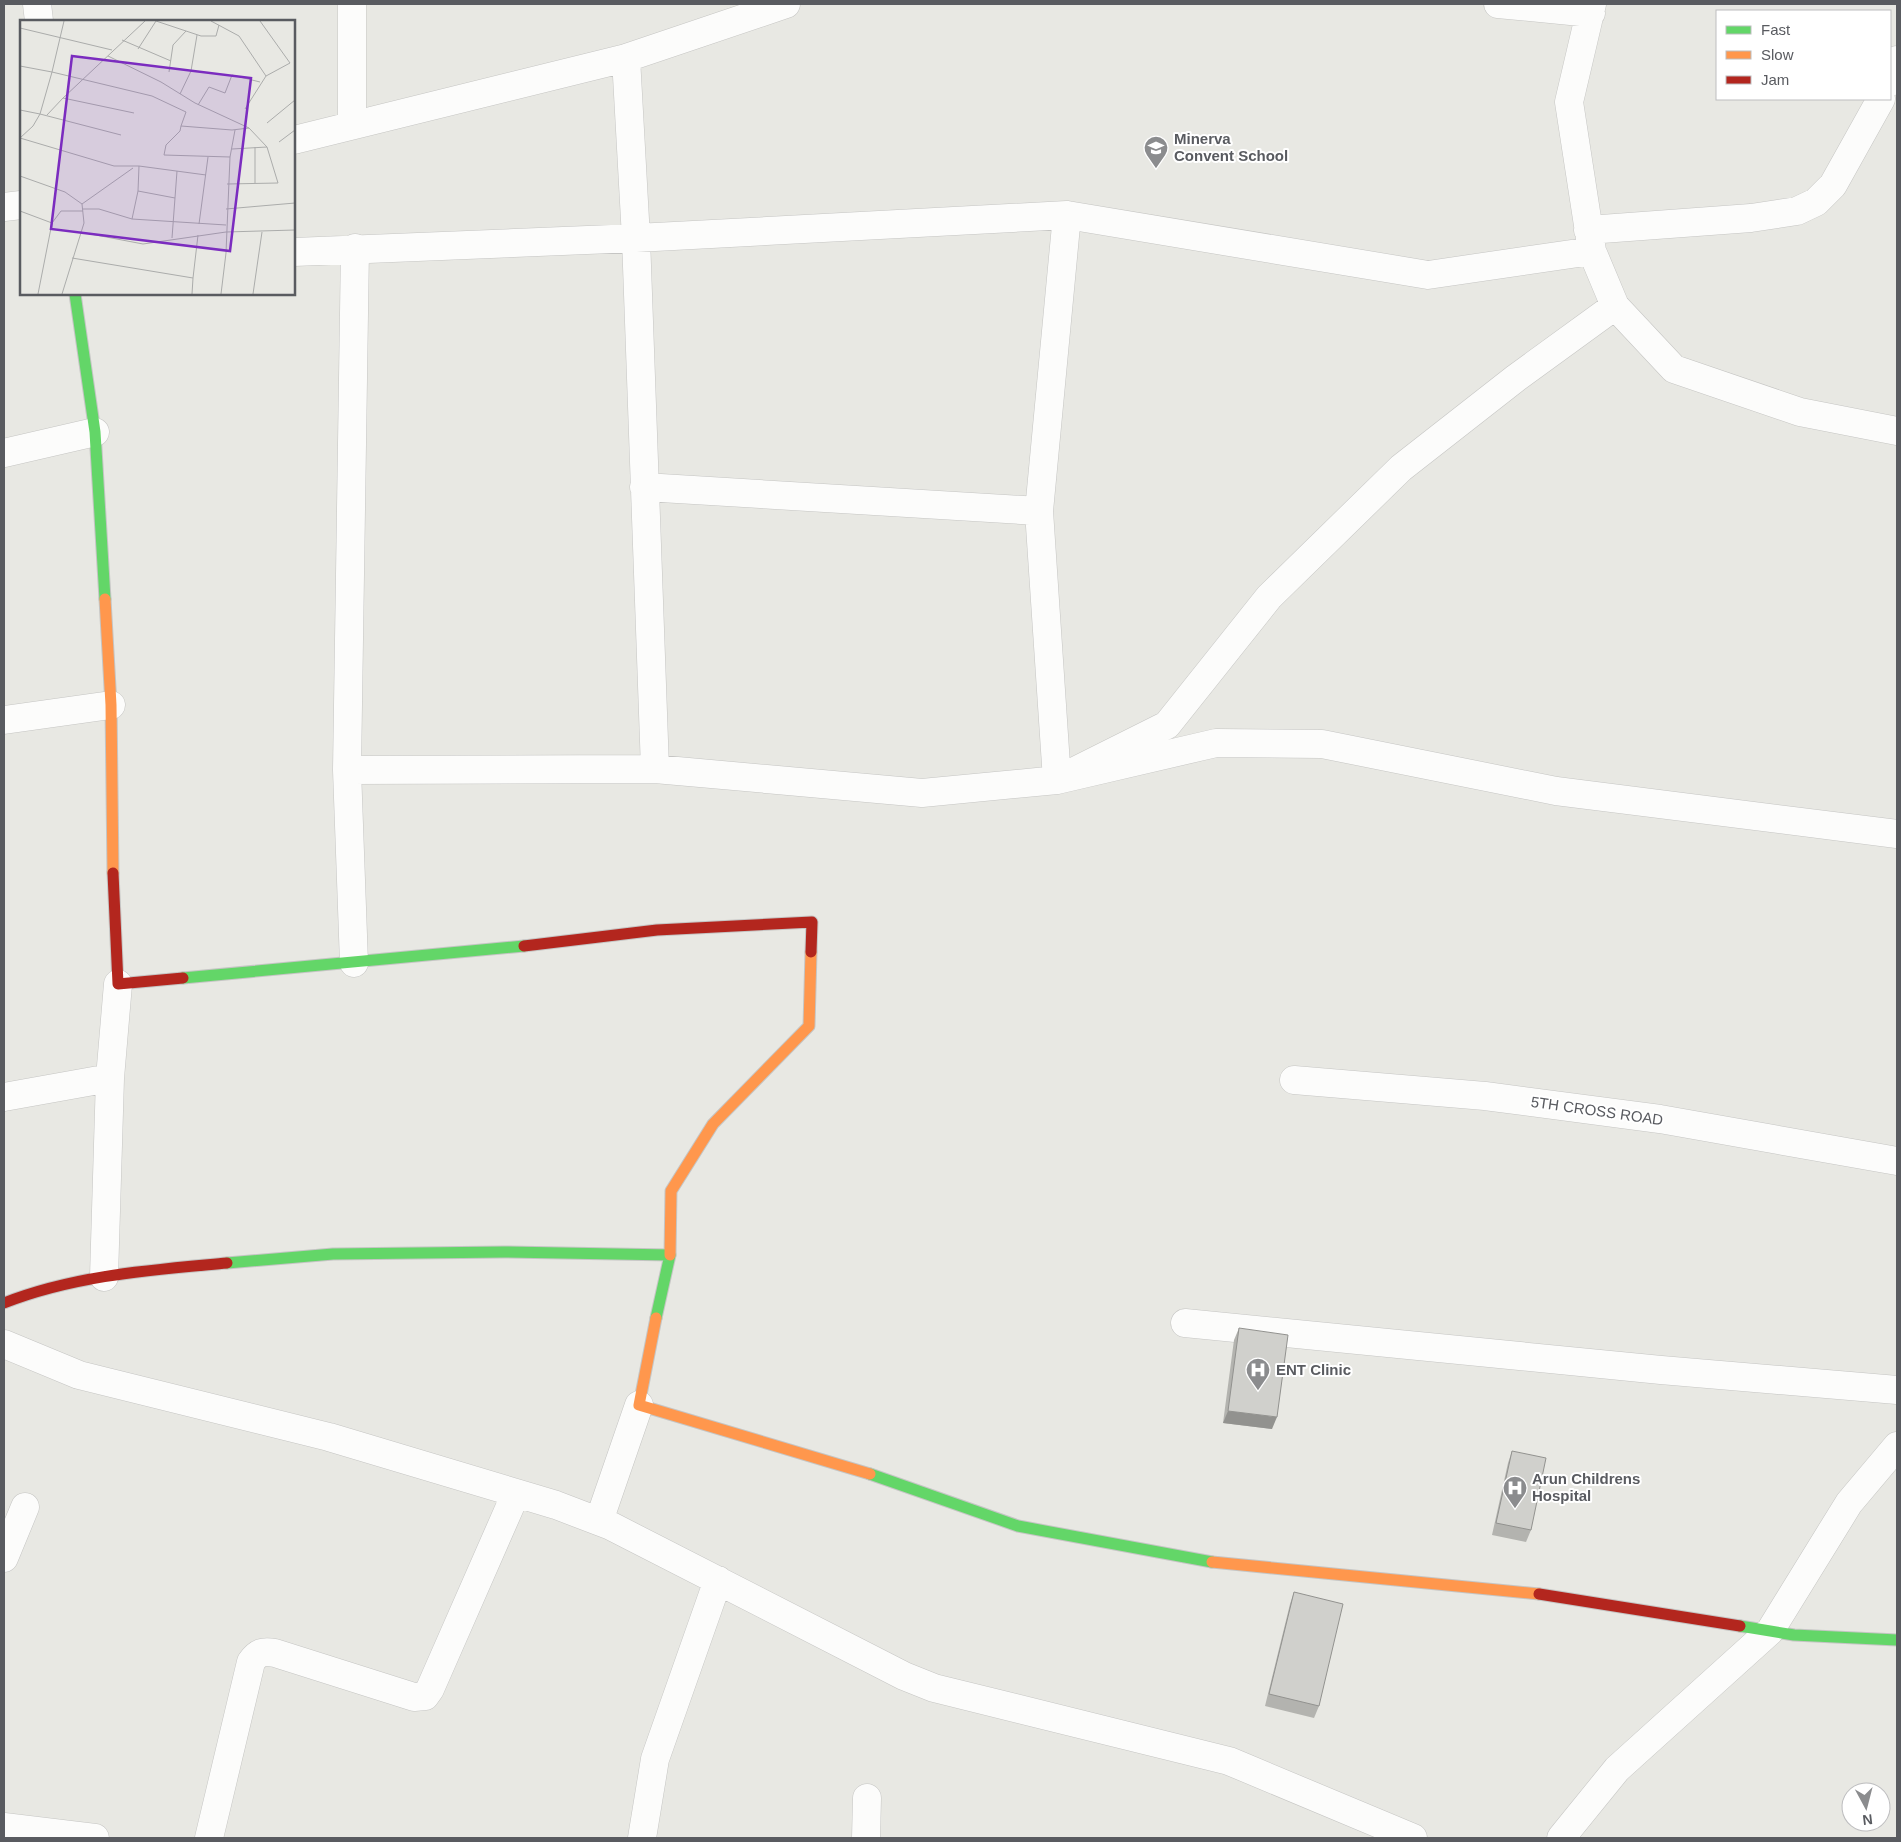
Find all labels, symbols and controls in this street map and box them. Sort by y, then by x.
legend [1716,10,1891,100]
inset map [20,20,295,295]
text: Fast [1761,21,1791,38]
text: Slow [1761,46,1794,63]
text: Jam [1761,71,1789,88]
place label: Minerva Convent School [1174,130,1288,164]
school or university icon: Minerva Convent School [1143,135,1169,169]
street label: 5TH CROSS ROAD [1530,1093,1664,1128]
hospital icon: ENT Clinic [1245,1357,1271,1391]
place label: ENT Clinic [1276,1361,1351,1378]
place label: Arun Childrens Hospital [1532,1470,1640,1504]
hospital icon: Arun Childrens Hospital [1502,1475,1528,1509]
north arrow [1841,1782,1891,1832]
text: N [1862,1811,1874,1828]

